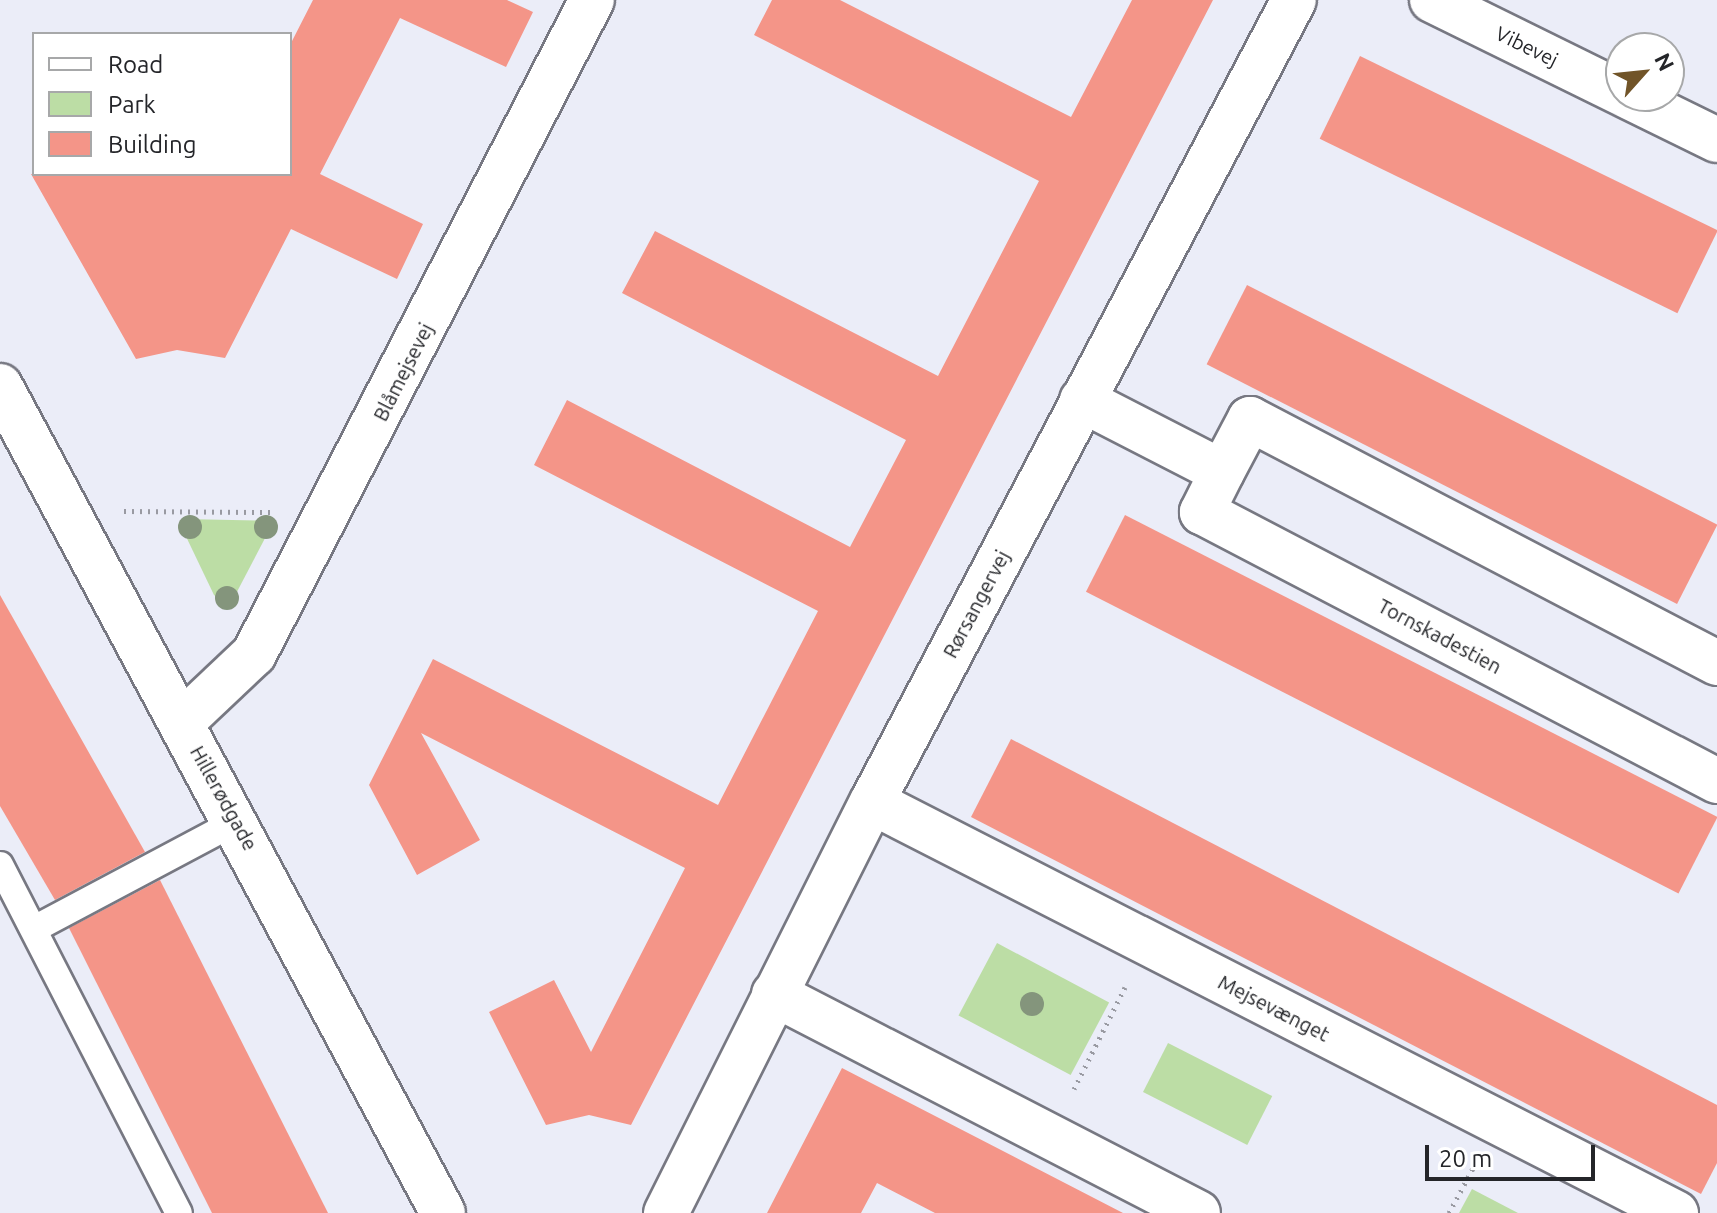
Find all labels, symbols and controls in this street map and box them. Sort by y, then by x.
street label: Vibevej [1492,21,1562,71]
legend [32,32,292,176]
north arrow [1605,32,1685,112]
text: N [1650,49,1680,75]
text: Road [108,51,163,78]
text: Park [108,91,156,118]
text: Building [108,131,196,158]
street label: Blåmejsevej [368,319,438,425]
street label: Rørsangervej [938,546,1014,662]
street label: Tornskadestien [1374,593,1506,679]
street label: Hillerødgade [185,742,263,854]
street label: Mejsevænget [1214,970,1334,1046]
scale bar [1429,1129,1599,1179]
text: 20 m [1439,1145,1492,1172]

